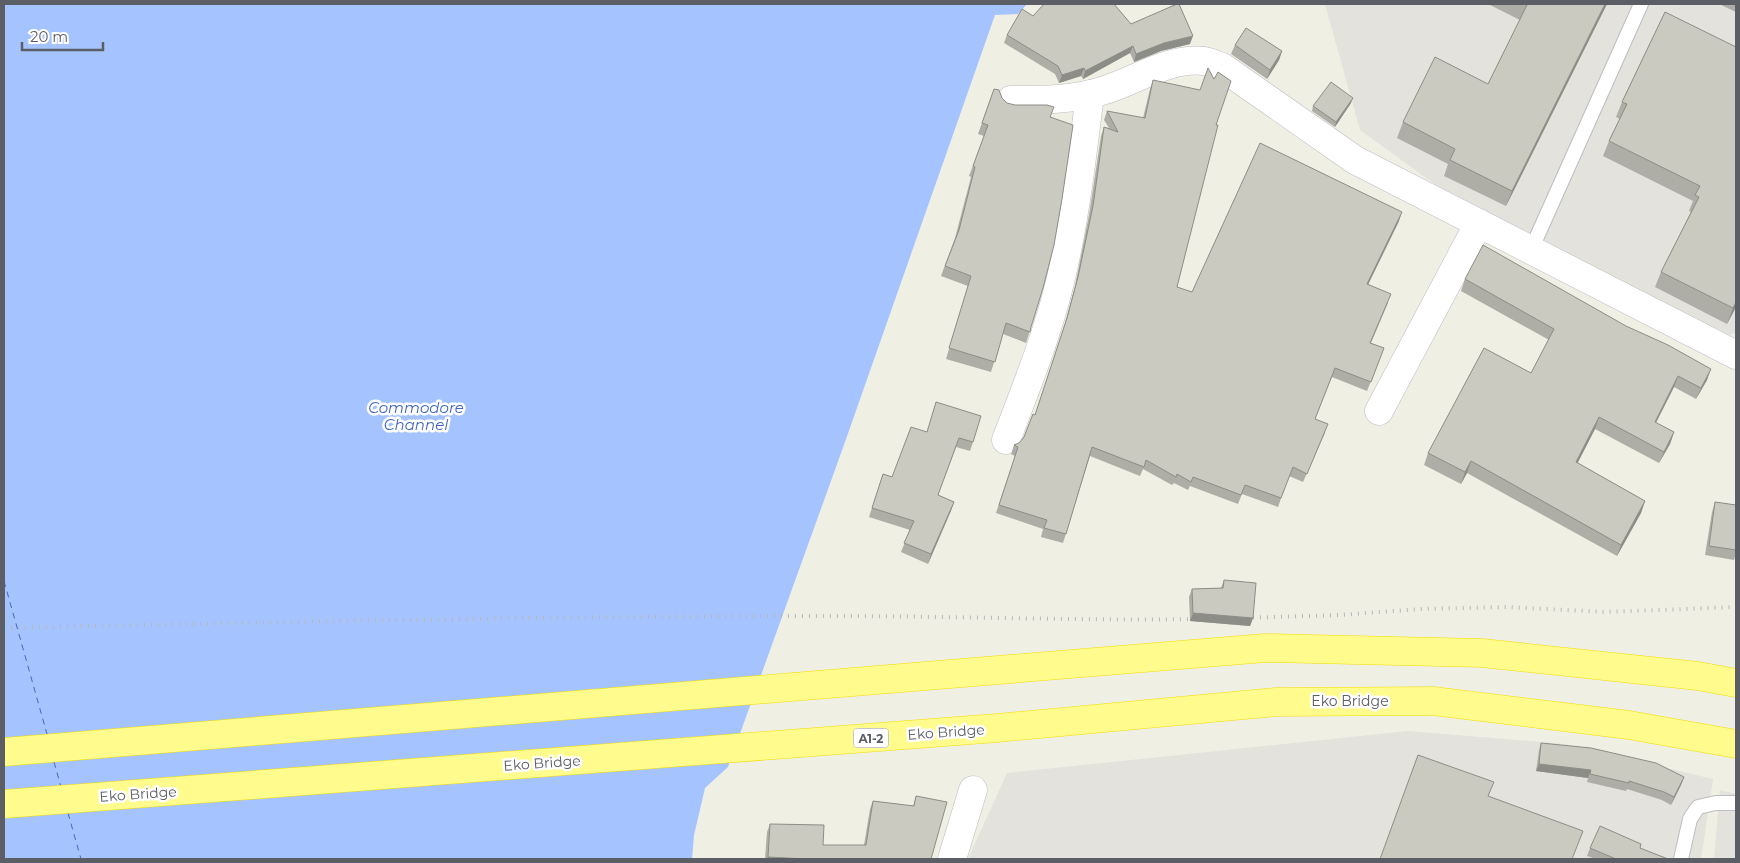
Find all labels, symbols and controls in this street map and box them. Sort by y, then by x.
scale bar [22,20,104,52]
text: 20 m [30,27,68,46]
water label: Commodore Channel [368,398,464,434]
street label: Eko Bridge [1311,692,1389,710]
street label: Eko Bridge [907,720,985,744]
road number: A1-2 [854,728,888,748]
street label: Eko Bridge [503,751,581,775]
street label: Eko Bridge [99,782,177,806]

